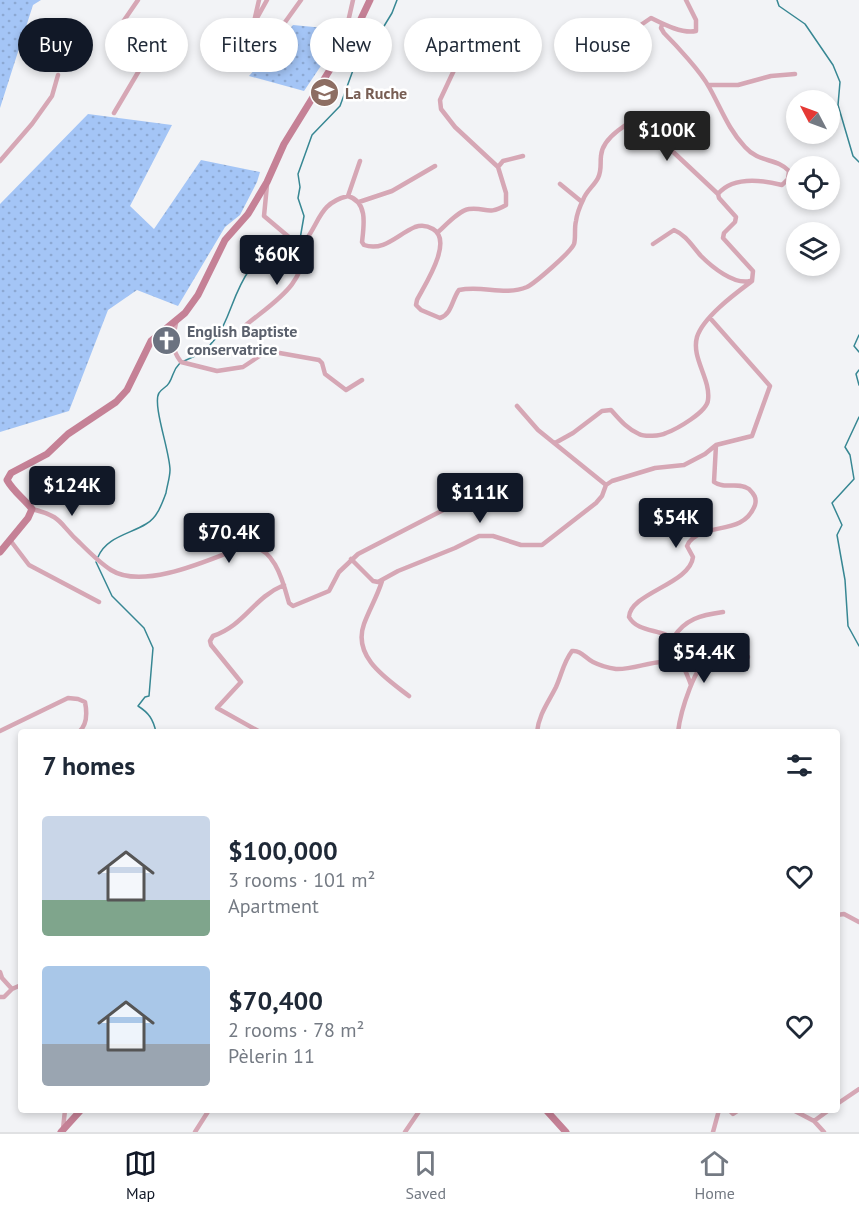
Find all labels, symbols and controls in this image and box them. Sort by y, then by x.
chip: Buy [18,18,93,72]
chip: Rent [105,18,188,72]
chip: Filters [200,18,298,72]
chip: New [310,18,392,72]
chip: Apartment [404,18,542,72]
chip: House [554,18,652,72]
school or university icon: La Ruche [308,77,340,109]
place label: La Ruche [345,83,407,103]
north arrow [786,90,840,144]
map controls [786,90,840,276]
pin: $100K [625,111,709,162]
text: $100K [638,117,696,143]
button: locate [786,156,840,210]
button: layers [786,222,840,276]
pin: $60K [241,235,313,286]
text: $60K [254,241,300,267]
place label: English Baptiste conservatrice [187,321,297,359]
church icon: English Baptiste conservatrice [150,324,182,356]
pin: $124K [30,466,114,517]
text: $124K [43,472,101,498]
pin: $111K [438,473,522,524]
text: $111K [451,479,509,505]
pin: $54K [640,498,712,549]
text: $54K [653,504,699,530]
pin: $70.4K [180,513,278,564]
text: $70.4K [198,519,260,545]
pin: $54.4K [655,633,753,684]
text: $54.4K [673,639,735,665]
text: 7 homes [42,749,135,782]
icon: filters [783,749,816,782]
text: $100,000 [228,834,338,867]
icon: home [90,840,162,912]
icon: heart [783,860,816,893]
text: 3 rooms · 101 m² [228,867,375,893]
text: Apartment [228,893,319,919]
text: $70,400 [228,984,323,1017]
icon: home [90,990,162,1062]
icon: heart [783,1010,816,1043]
text: 2 rooms · 78 m² [228,1017,364,1043]
text: Pèlerin 11 [228,1043,315,1069]
tab: Map [124,1147,157,1203]
tab: Saved [405,1147,446,1203]
tab: Home [694,1147,735,1203]

